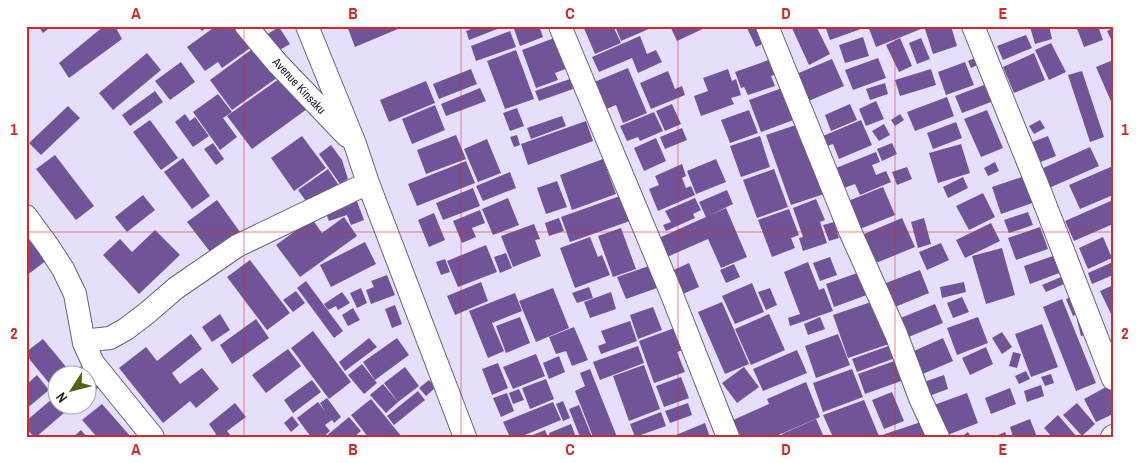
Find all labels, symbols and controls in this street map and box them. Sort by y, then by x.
text: A [131,2,141,24]
text: B [348,2,358,24]
text: C [565,2,575,24]
text: D [781,2,791,24]
text: E [999,2,1008,24]
street label: Avenue Kinsaku [268,54,329,118]
text: 1 [10,118,18,140]
text: 1 [1121,118,1129,140]
text: 2 [10,322,18,344]
text: 2 [1121,322,1129,344]
north arrow [48,366,98,416]
text: N [52,389,71,406]
text: A [131,438,141,460]
text: B [348,438,358,460]
text: C [565,438,575,460]
text: D [781,438,791,460]
text: E [999,438,1008,460]

